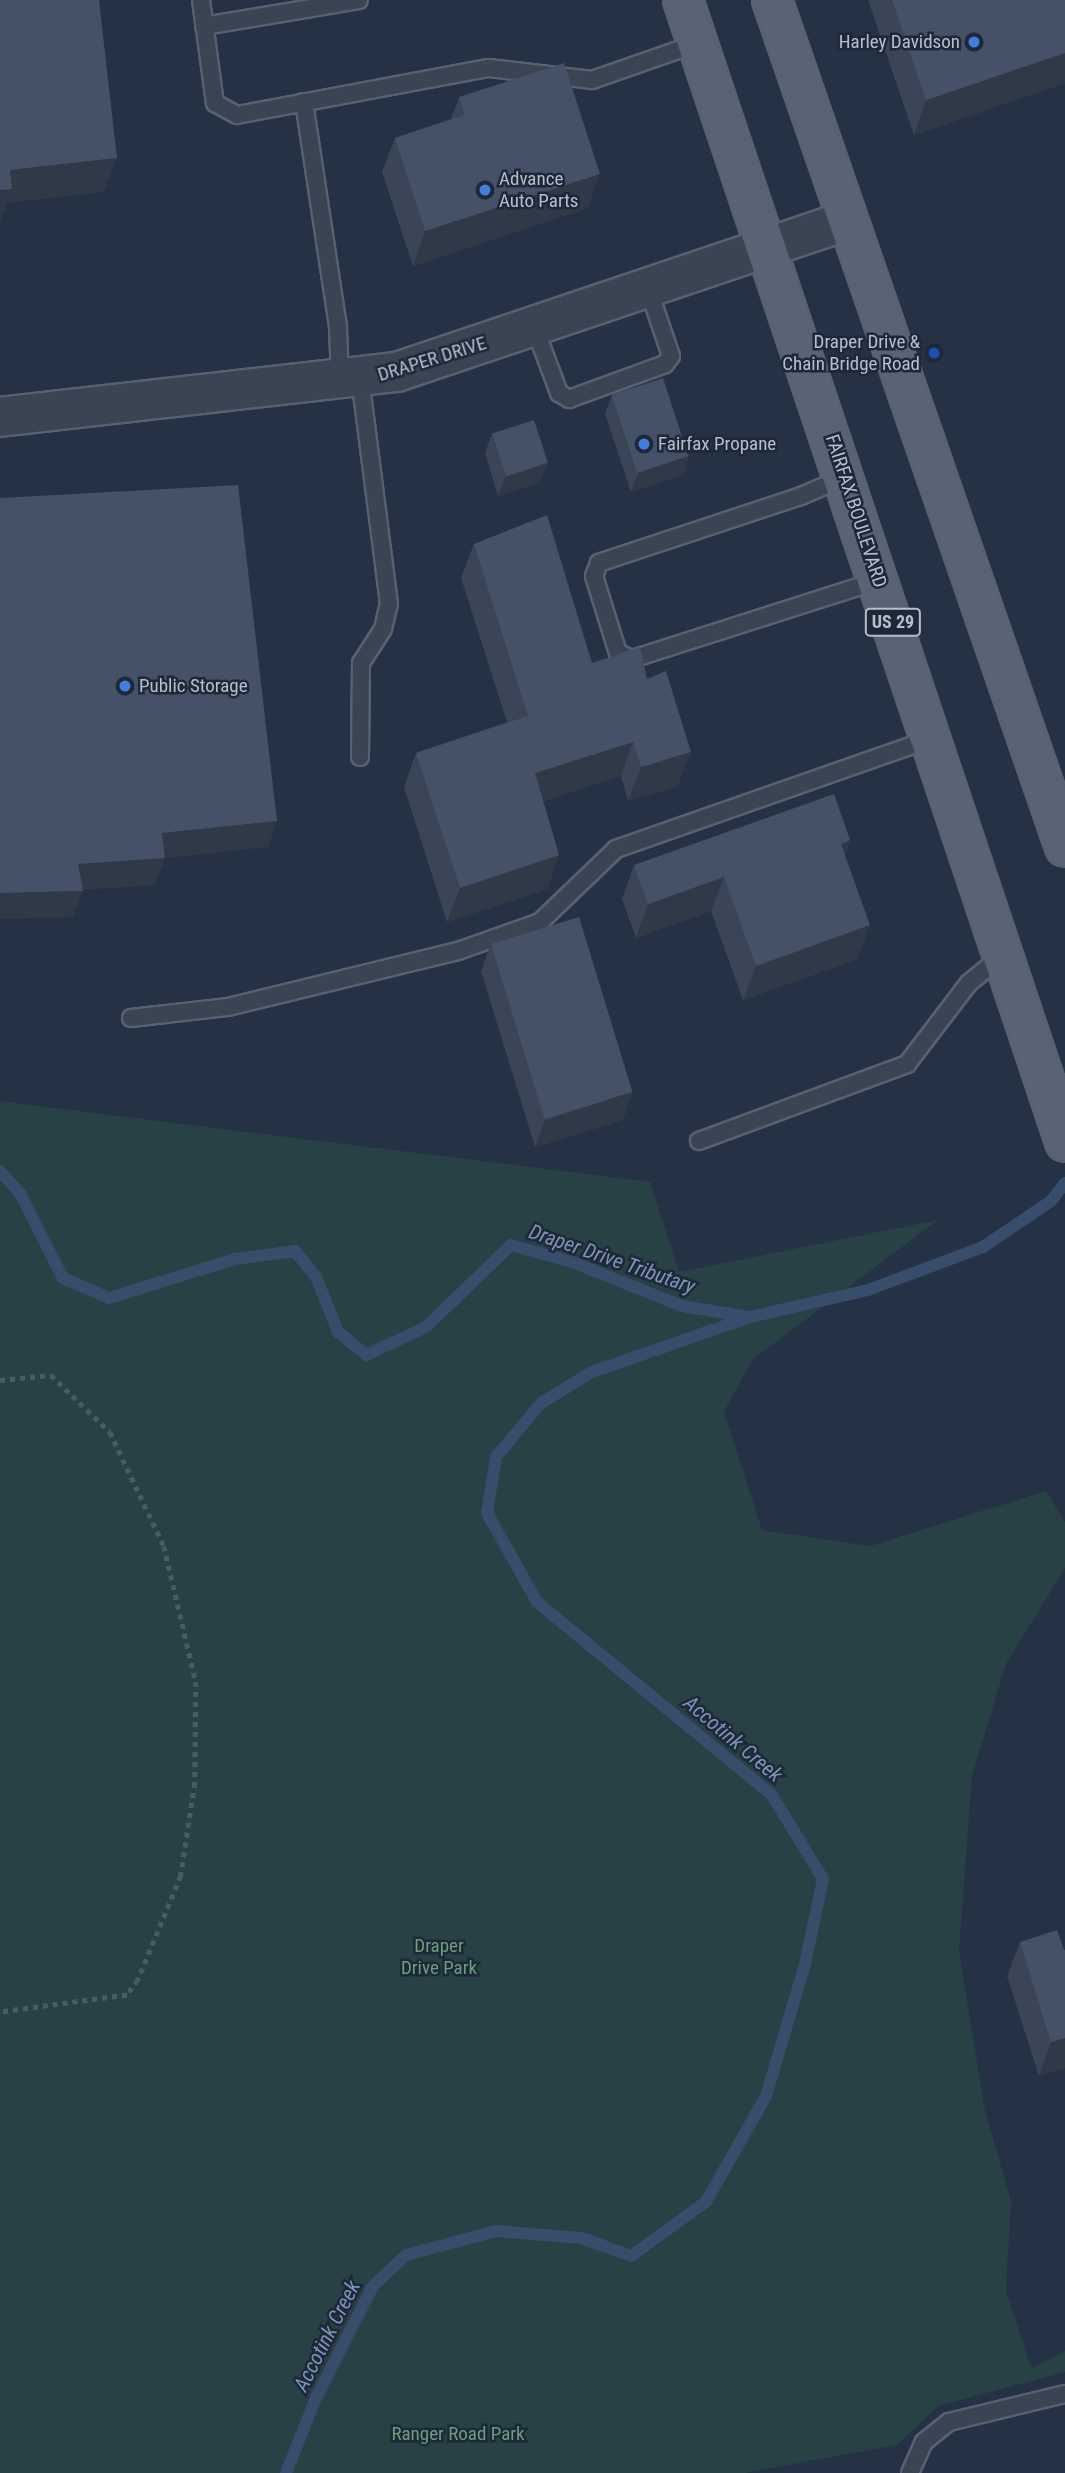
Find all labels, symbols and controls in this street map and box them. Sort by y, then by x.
place label: Harley Davidson [839,31,960,53]
marker: Harley Davidson [966,34,982,50]
place label: Advance Auto Parts [499,168,578,212]
marker: Advance Auto Parts [477,182,493,198]
place label: Draper Drive & Chain Bridge Road [782,331,920,375]
street label: DRAPER DRIVE [375,332,489,386]
marker: Draper Drive & Chain Bridge Road [926,345,942,361]
street label: FAIRFAX BOULEVARD [821,432,891,590]
place label: Fairfax Propane [658,433,776,455]
marker: Fairfax Propane [636,436,652,452]
road number: US 29 [863,608,923,636]
place label: Public Storage [139,675,248,697]
marker: Public Storage [117,678,133,694]
water label: Draper Drive Tributary [525,1219,699,1299]
water label: Accotink Creek [678,1690,788,1788]
park label: Draper Drive Park [401,1935,477,1979]
water label: Accotink Creek [288,2276,366,2396]
park label: Ranger Road Park [391,2423,525,2445]

